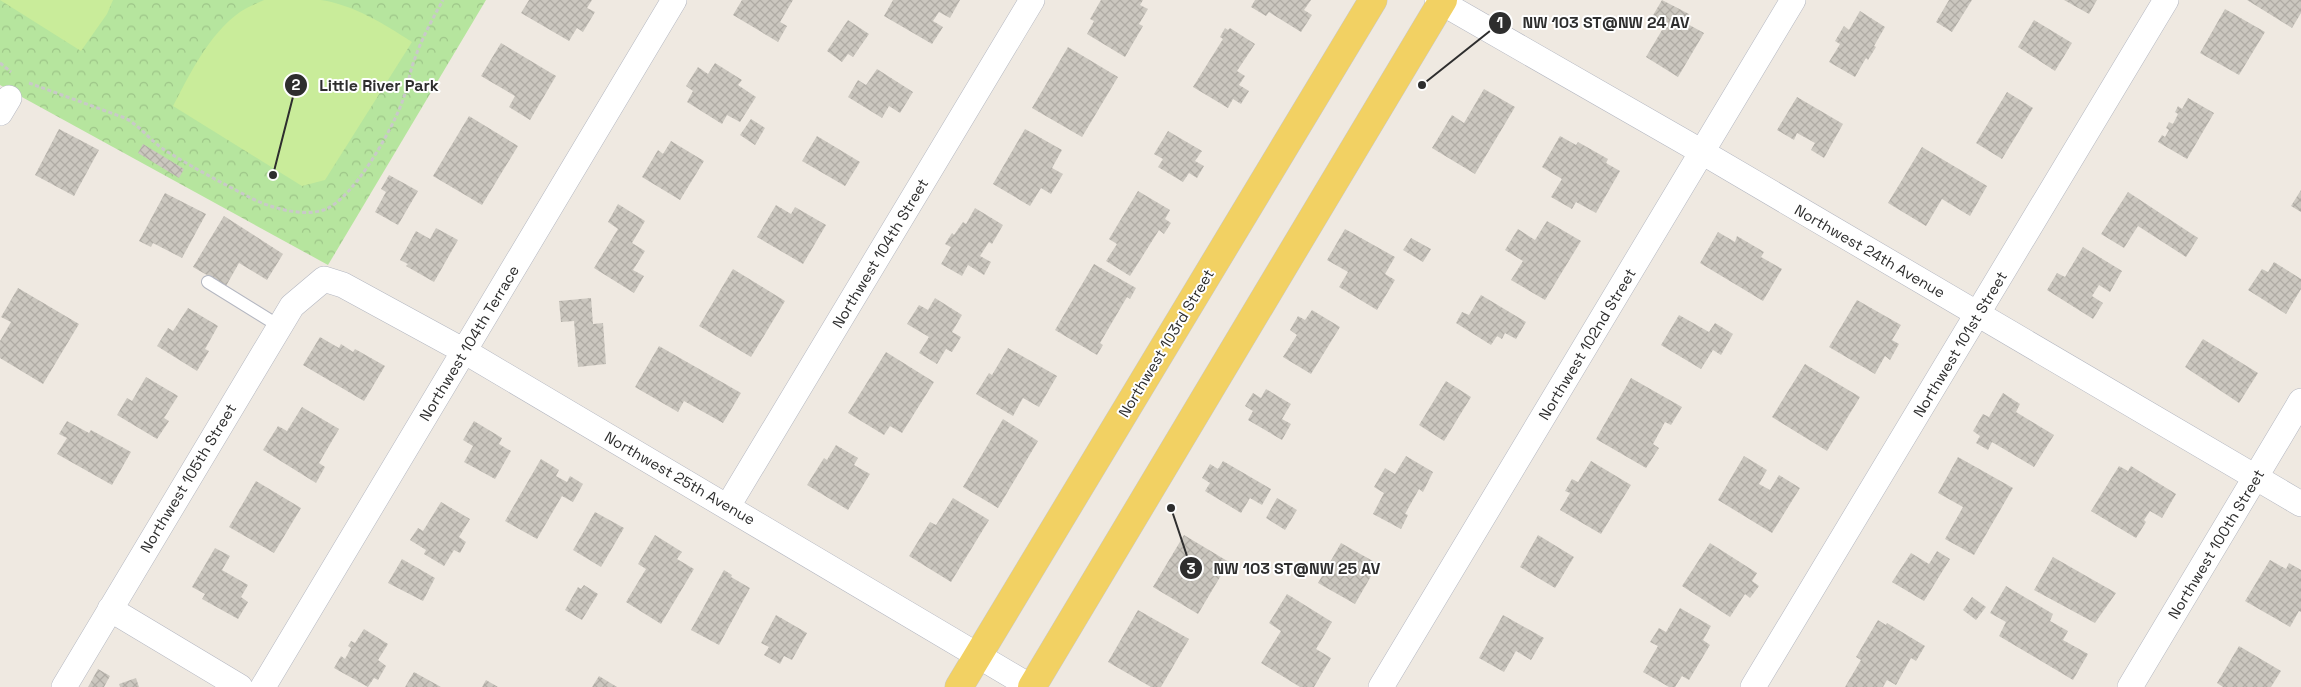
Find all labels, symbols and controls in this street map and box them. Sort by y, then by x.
callout: NW 103 ST@NW 24 AV [1487,7,1700,38]
text: NW 103 ST@NW 24 AV [1522,12,1690,33]
text: 1 [1497,13,1503,32]
callout: Little River Park [284,70,448,101]
text: 2 [292,75,301,94]
text: Little River Park [319,75,439,96]
street label: Northwest 104th Street [828,175,932,331]
street label: Northwest 24th Avenue [1791,200,1949,302]
street label: Northwest 104th Terrace [415,262,523,424]
street label: Northwest 103rd Street [1114,265,1218,421]
street label: Northwest 102nd Street [1534,265,1640,423]
street label: Northwest 101st Street [1909,268,2011,420]
street label: Northwest 105th Street [136,400,240,556]
street label: Northwest 25th Avenue [601,427,759,529]
street label: Northwest 100th Street [2164,466,2268,622]
callout: NW 103 ST@NW 25 AV [1179,553,1391,584]
text: NW 103 ST@NW 25 AV [1214,558,1380,579]
text: 3 [1186,559,1196,578]

